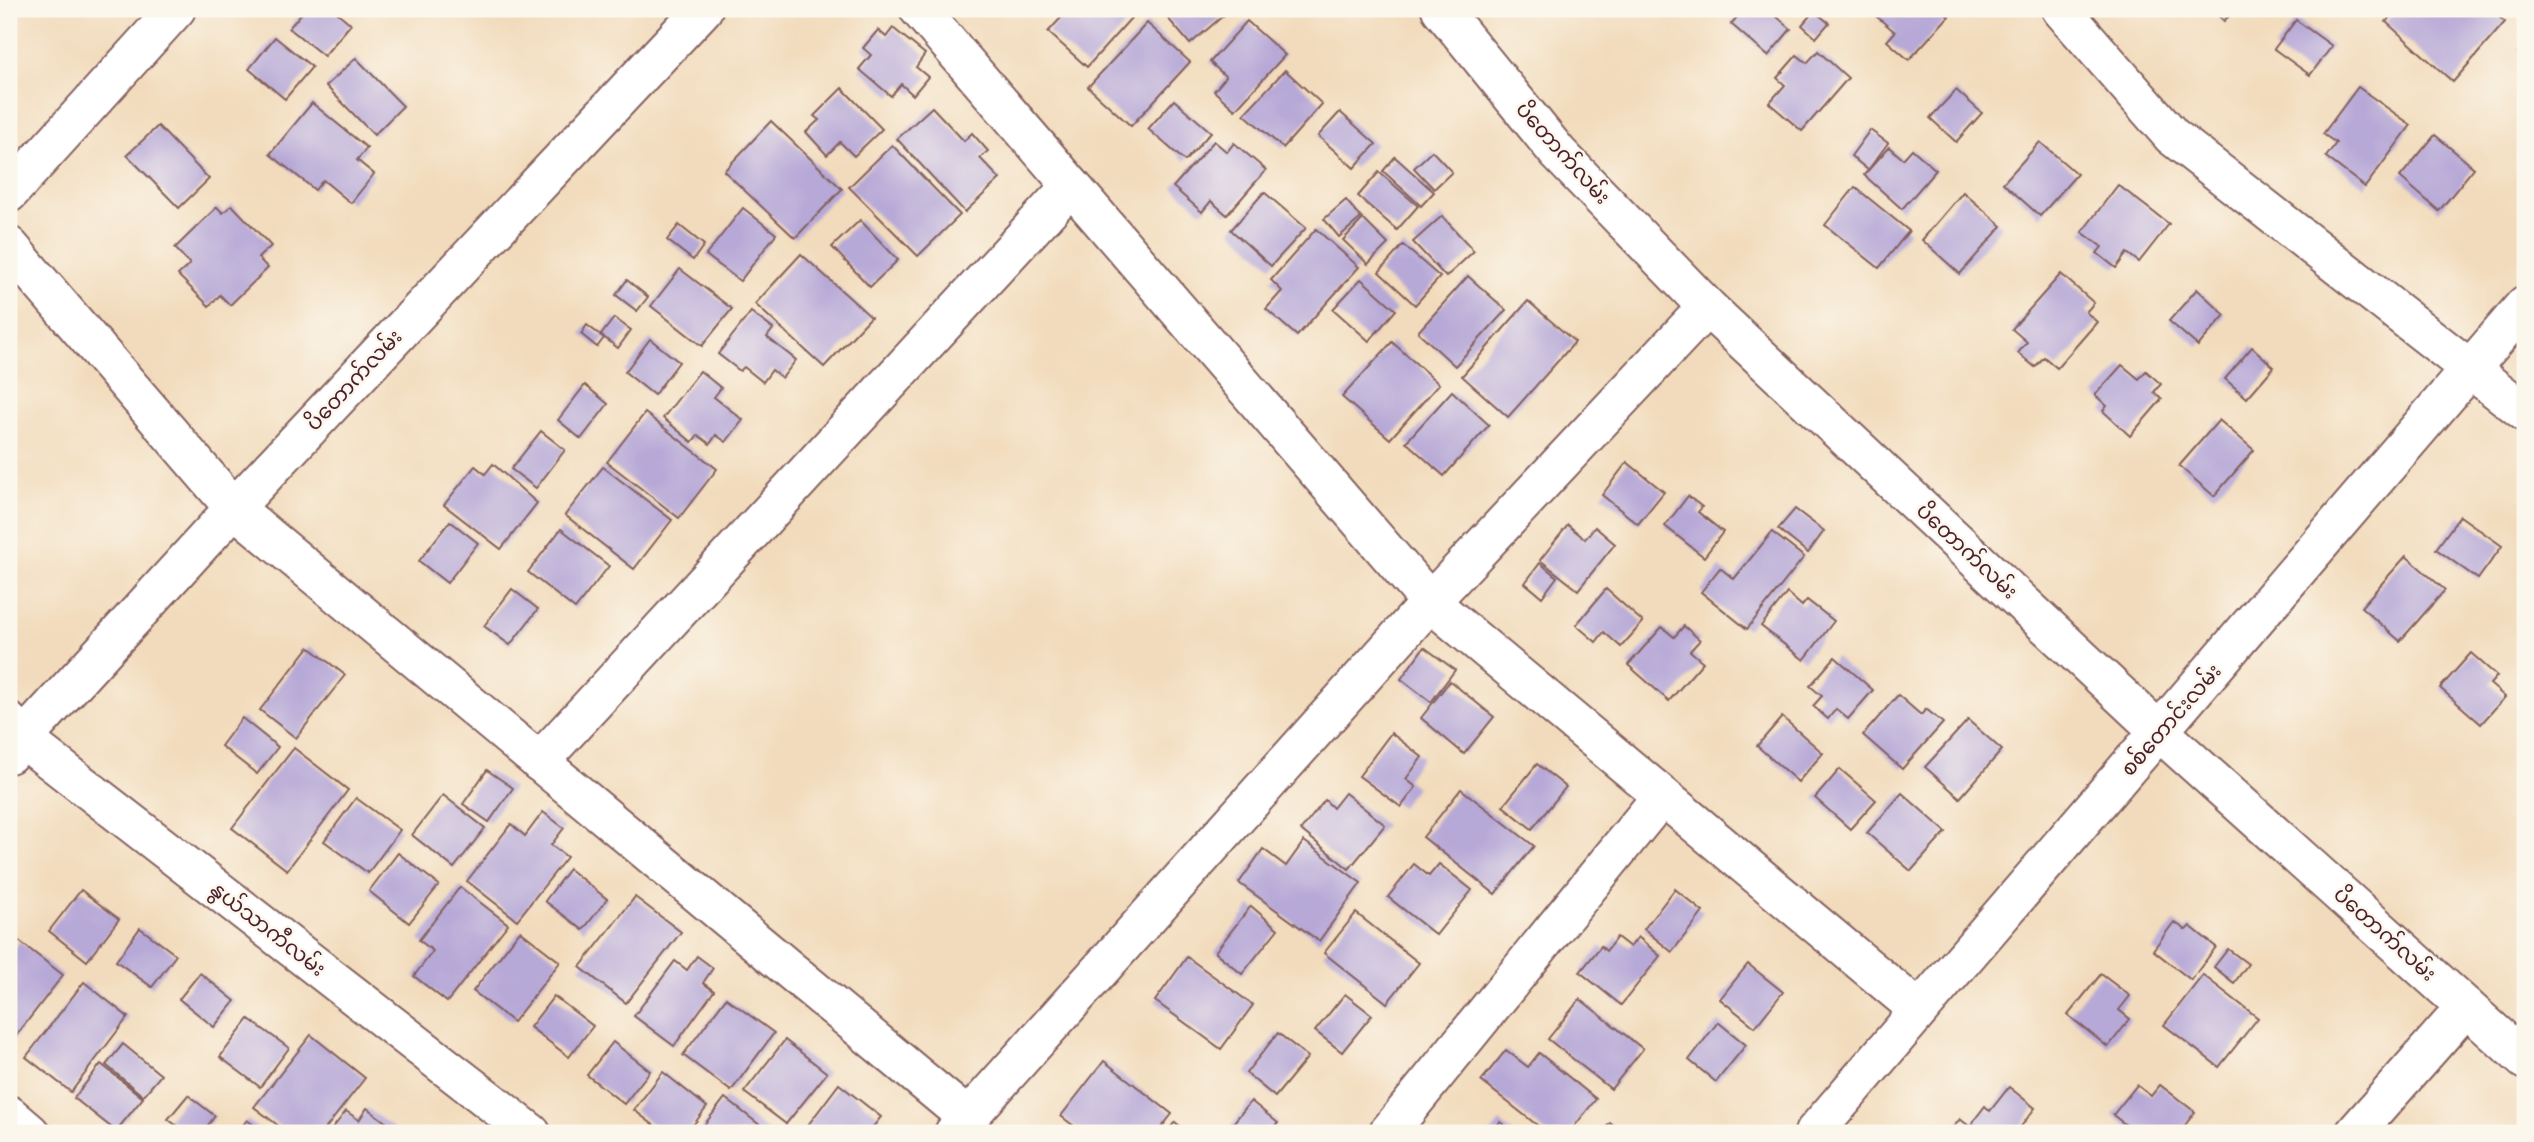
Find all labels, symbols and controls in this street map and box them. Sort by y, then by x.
street label: ပိတောက်လမ်း [1508,94,1618,212]
street label: ပိတောက်လမ်း [298,322,410,438]
street label: ပိတောက်လမ်း [1909,495,2025,607]
street label: စစ်တောင်းလမ်း [2113,656,2229,784]
street label: နွယ်သာကီလမ်း [203,874,333,984]
street label: ပိတောက်လမ်း [2326,879,2444,989]

